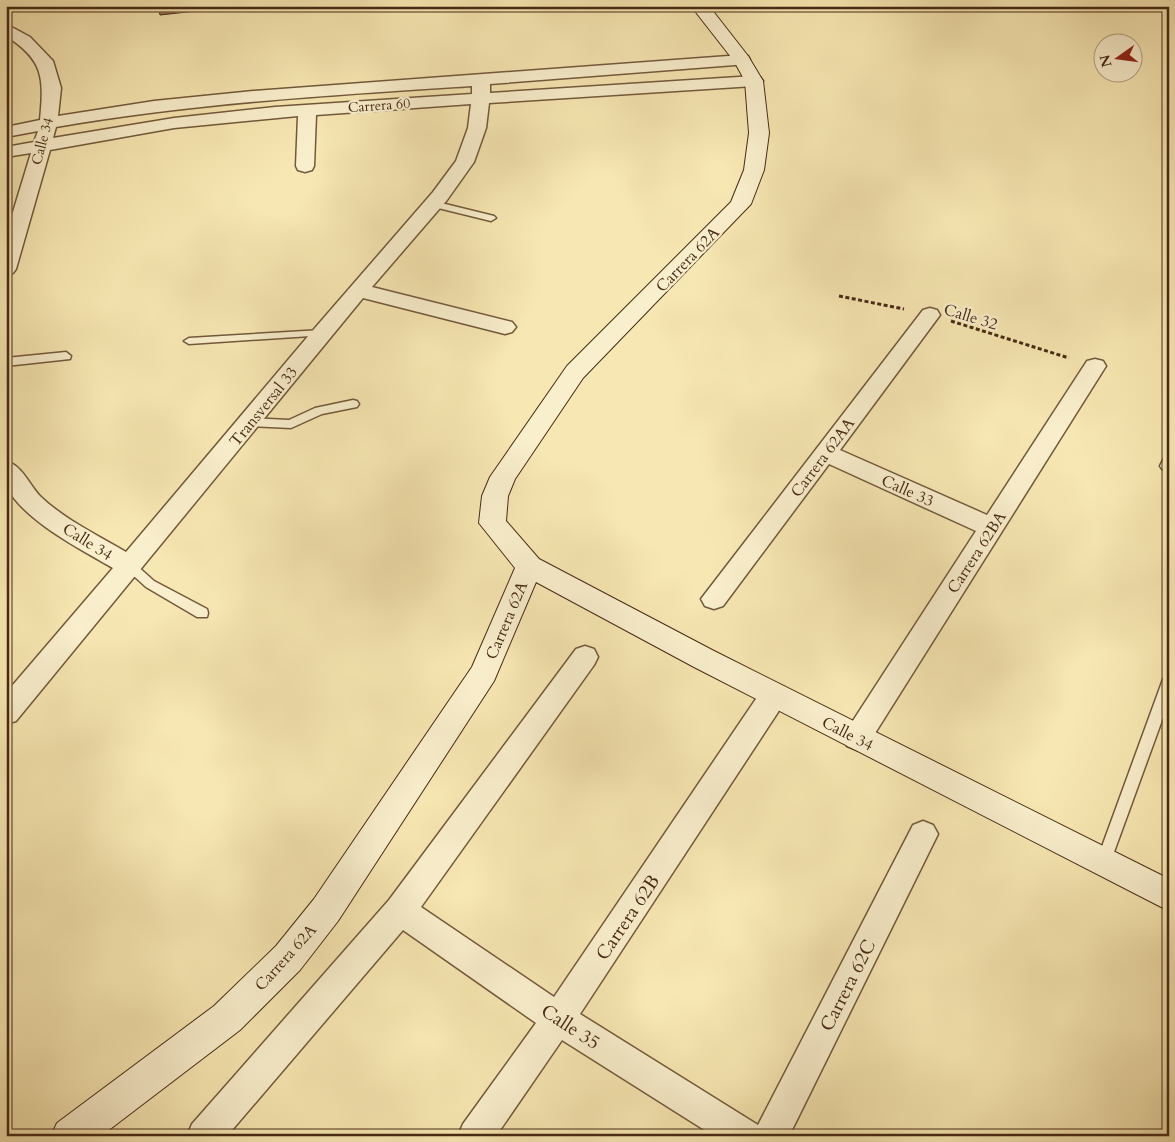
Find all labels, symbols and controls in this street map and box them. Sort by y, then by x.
north arrow [1092,32,1142,82]
text: N [1095,53,1117,69]
street label: Carrera 60 [347,94,411,117]
street label: Calle 34 [27,115,58,167]
street label: Carrera 62A [651,222,725,297]
street label: Calle 32 [941,298,1000,336]
street label: Transversal 33 [225,362,303,451]
street label: Carrera 62AA [786,413,860,502]
street label: Calle 33 [878,470,937,512]
street label: Carrera 62BA [942,507,1012,598]
street label: Calle 34 [58,518,117,566]
street label: Carrera 62A [481,577,533,663]
street label: Calle 34 [818,712,877,756]
street label: Carrera 62B [590,870,666,965]
street label: Carrera 62A [250,919,322,996]
street label: Carrera 62C [814,935,882,1036]
street label: Calle 35 [536,998,605,1056]

